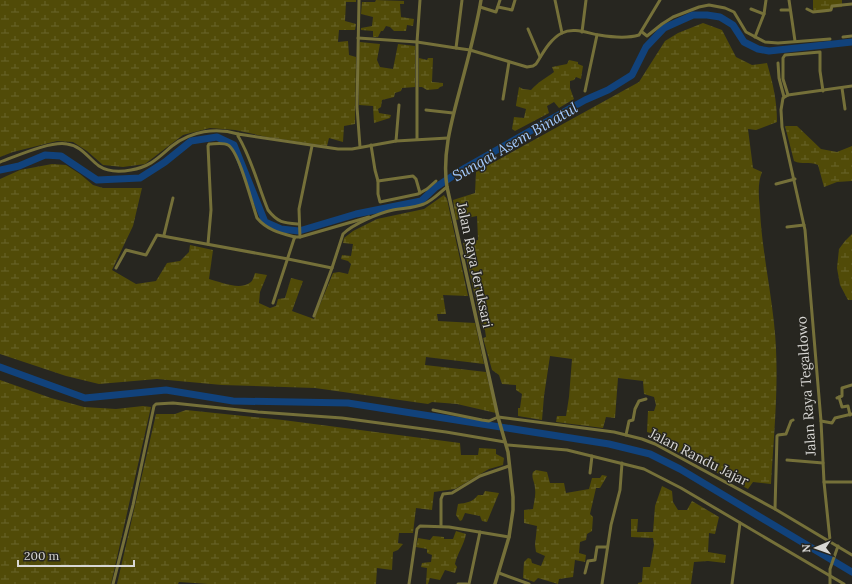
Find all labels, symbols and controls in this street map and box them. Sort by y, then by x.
water label: Sungai Asem Binatul [449,98,581,185]
street label: Jalan Raya Jeruksari [453,200,497,329]
street label: Jalan Raya Tegaldowo [792,316,820,457]
street label: Jalan Randu Jajar [645,424,752,490]
north arrow [796,528,836,568]
scale bar [18,542,134,568]
text: N [799,543,813,553]
text: 200 m [24,548,60,563]

